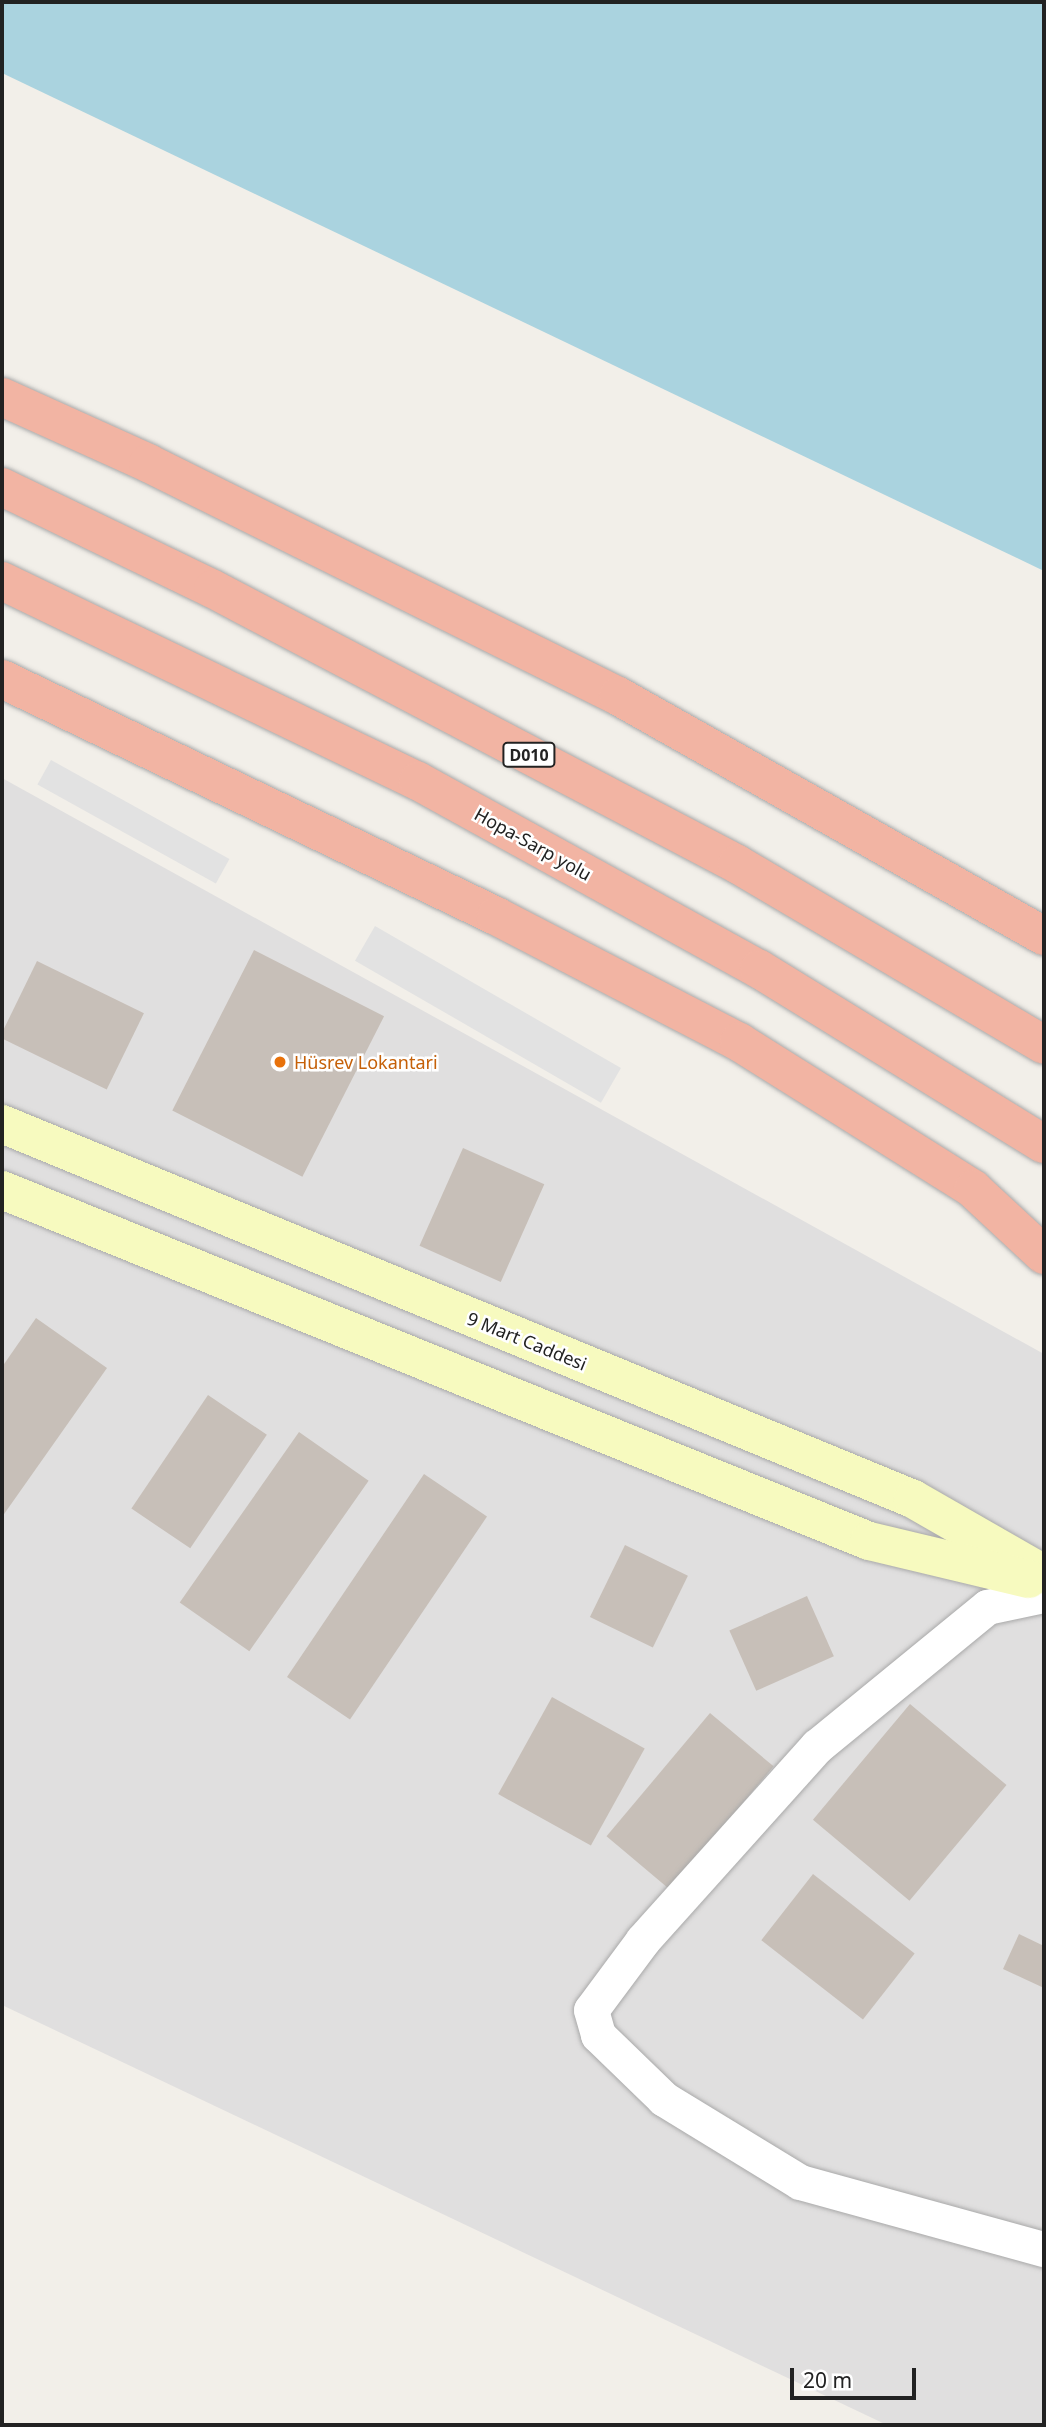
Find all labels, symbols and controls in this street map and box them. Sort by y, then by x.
road number: D010 [501,742,557,768]
street label: Hopa-Sarp yolu [471,803,595,885]
place label: Hüsrev Lokantari [294,1051,438,1073]
marker: Hüsrev Lokantari [272,1054,288,1070]
street label: 9 Mart Caddesi [464,1307,590,1375]
scale bar [794,2354,920,2398]
text: 20 m [803,2366,852,2394]

